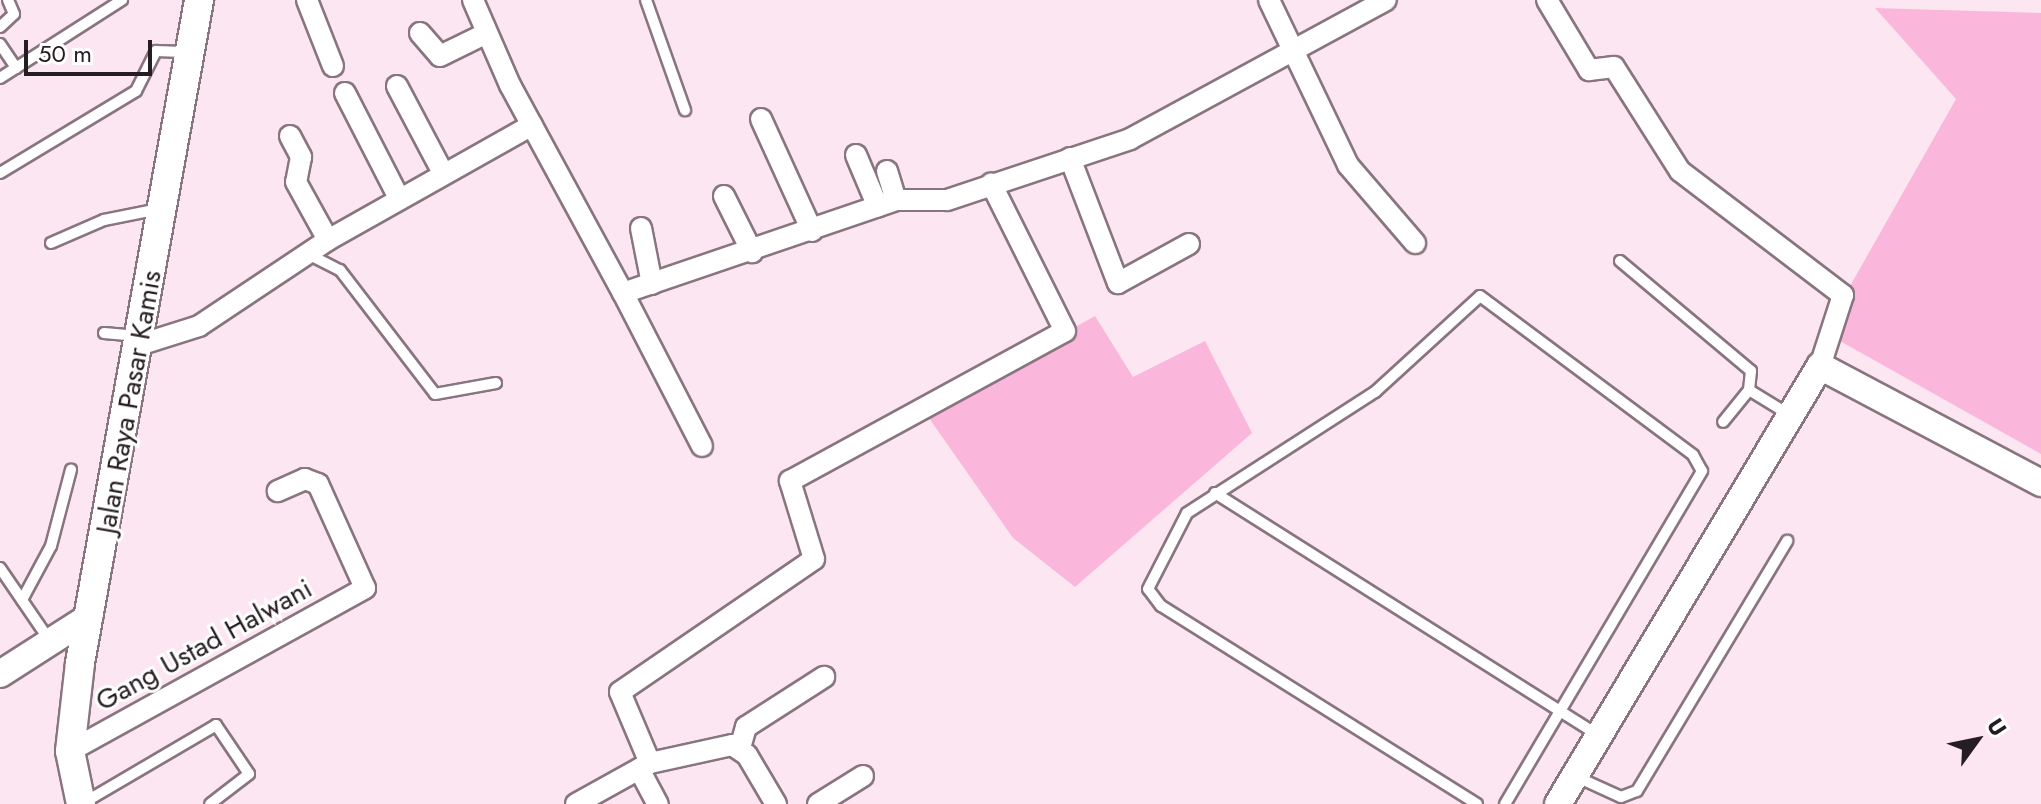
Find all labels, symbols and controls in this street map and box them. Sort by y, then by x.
scale bar [28,24,156,74]
text: 50 m [38,36,92,71]
street label: Jalan Raya Pasar Kamis [89,268,169,536]
street label: Gang Ustad Halwani [90,572,318,718]
north arrow [1937,700,2017,780]
text: U [1980,712,2015,742]

